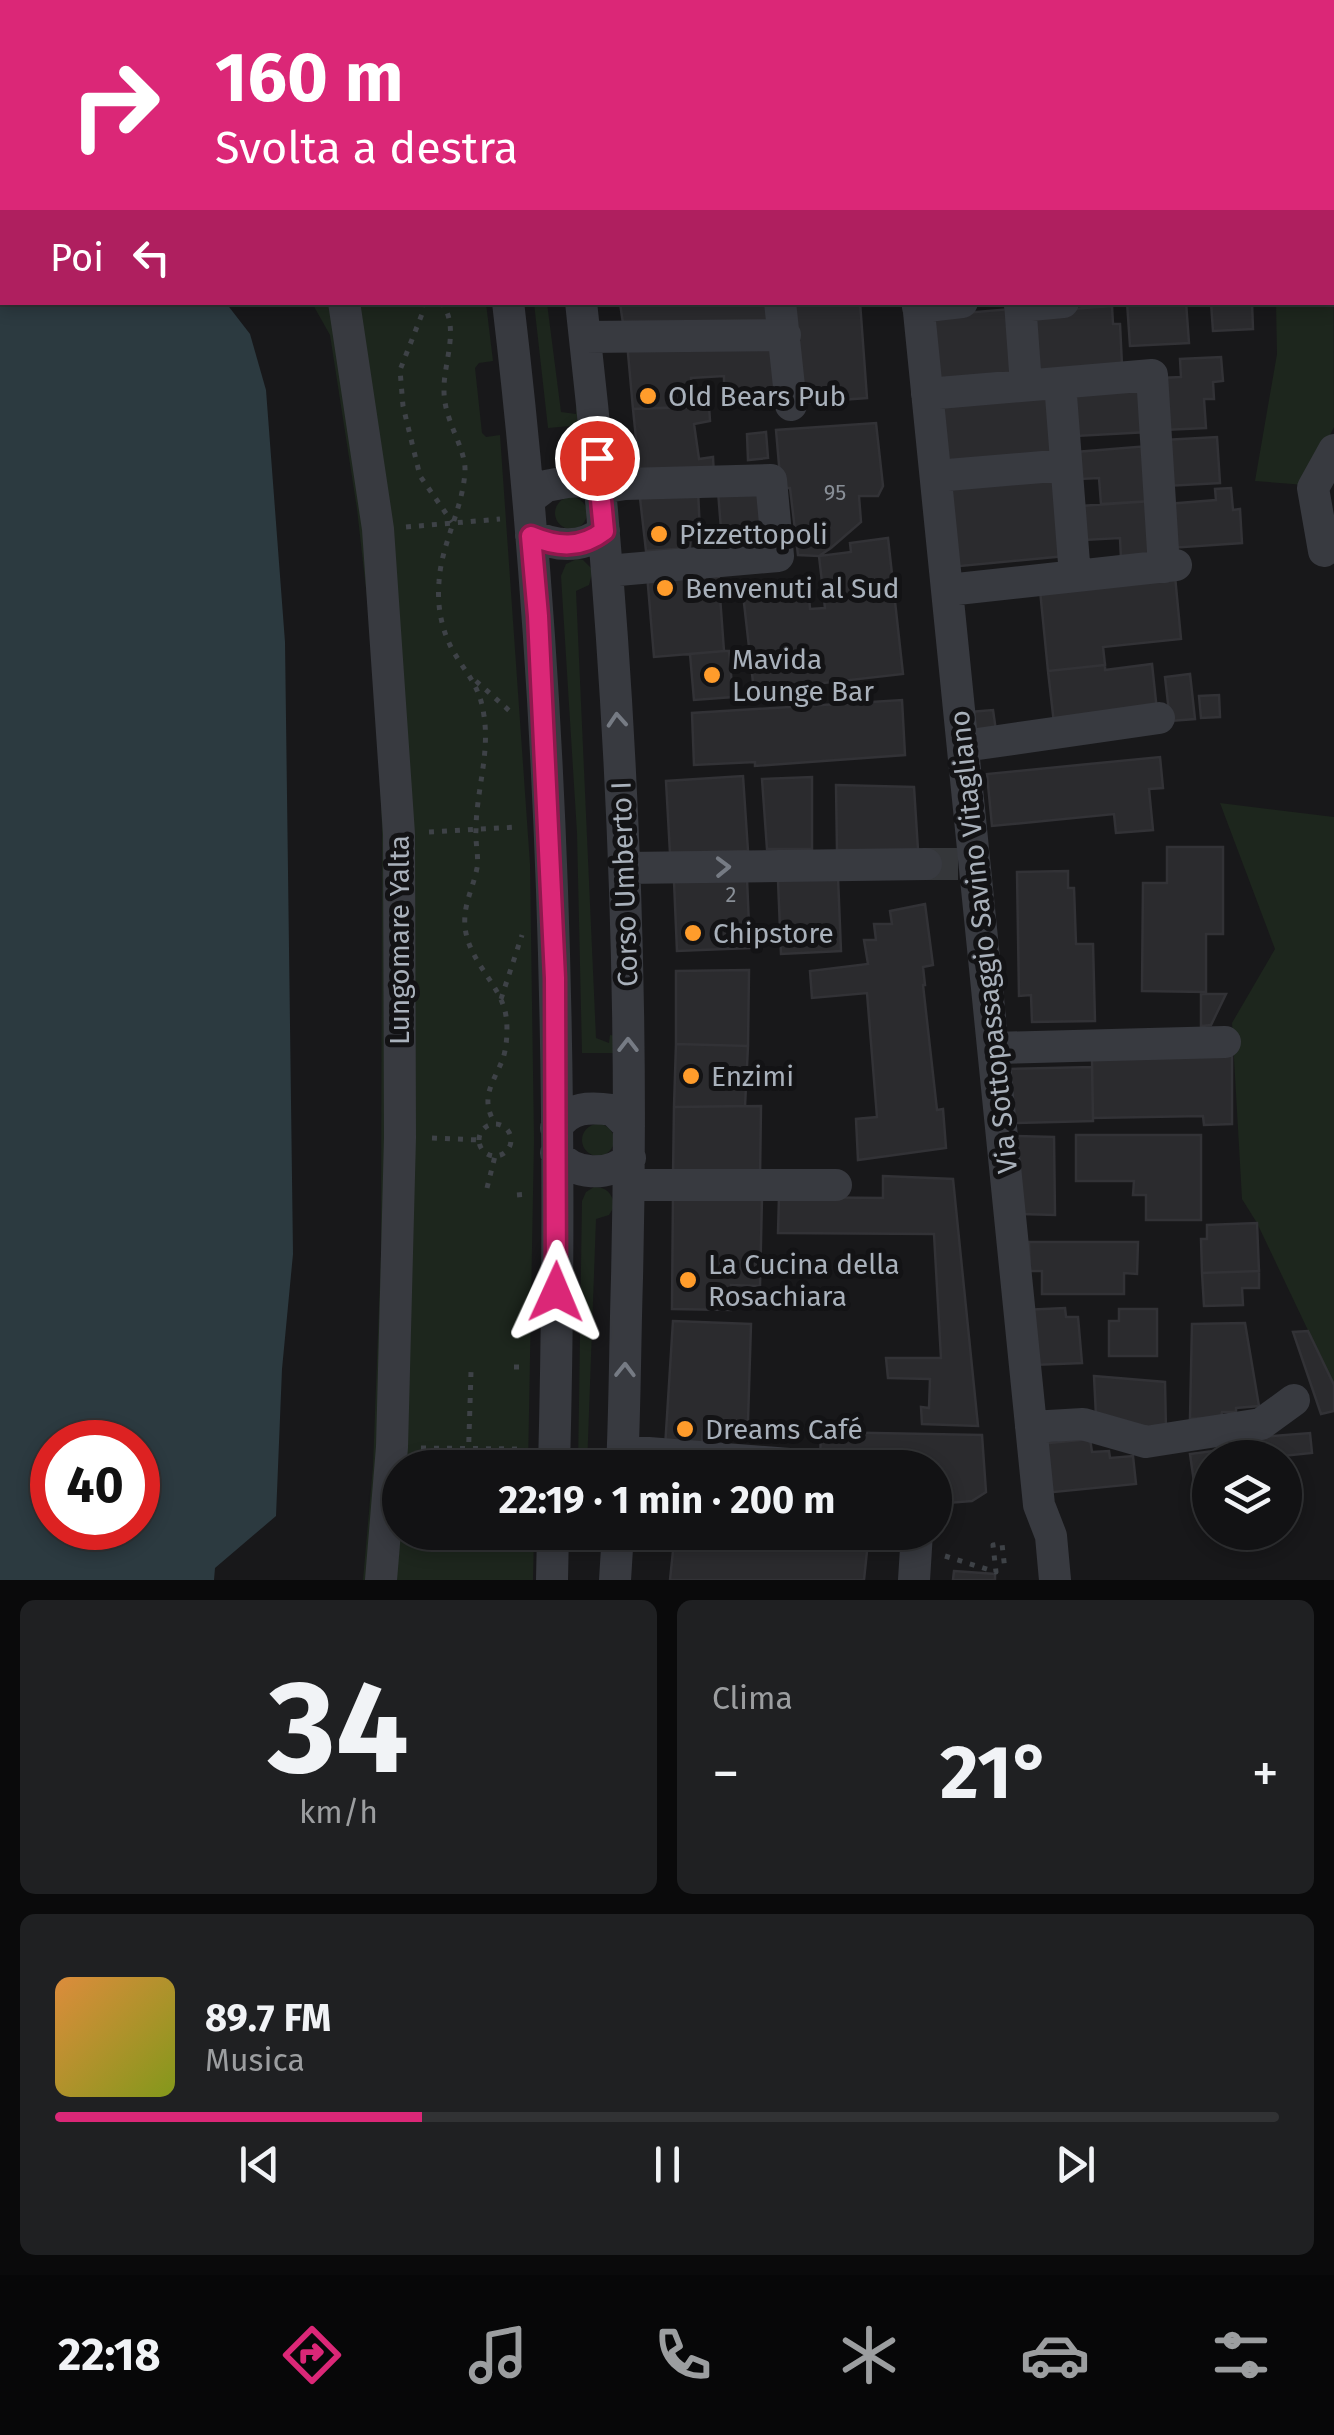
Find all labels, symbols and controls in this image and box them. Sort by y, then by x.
text: 160 m [215,36,404,120]
icon: right [50,40,180,170]
text: Svolta a destra [215,121,518,175]
icon: left [124,230,179,285]
text: Poi [50,235,104,281]
place label: Old Bears Pub [668,380,846,413]
marker: Old Bears Pub [637,385,659,407]
pin [555,416,640,501]
icon: arrive [570,431,625,486]
house number: 95 [824,479,846,506]
place label: Pizzettopoli [679,518,828,551]
marker: Pizzettopoli [648,523,670,545]
place label: Benvenuti al Sud [685,572,899,605]
marker: Benvenuti al Sud [654,577,676,599]
place label: Mavida Lounge Bar [732,643,874,708]
marker: Mavida Lounge Bar [701,664,723,686]
street label: Via Sottopassaggio Savino Vitagliano [943,709,1024,1175]
one-way arrow [607,712,628,728]
street label: Corso Umberto I [604,781,645,987]
street label: Lungomare Yalta [383,835,416,1045]
one-way arrow [715,856,731,877]
house number: 2 [726,881,736,908]
place label: Chipstore [713,917,834,950]
marker: Chipstore [682,922,704,944]
one-way arrow [618,1037,639,1053]
place label: Enzimi [711,1060,794,1093]
marker: Enzimi [680,1065,702,1087]
position arrow [504,1240,608,1344]
place label: La Cucina della Rosachiara [708,1248,900,1313]
marker: La Cucina della Rosachiara [677,1269,699,1291]
one-way arrow [614,1362,635,1378]
place label: Dreams Café [705,1413,863,1446]
marker: Dreams Café [674,1418,696,1440]
speed limit sign: 40 [30,1420,160,1550]
map controls [1192,1440,1302,1550]
button: layers [1192,1440,1302,1550]
text: 22:19 · 1 min · 200 m [499,1477,835,1523]
text: 34 [268,1650,409,1806]
text: Clima [712,1679,793,1717]
text: 21° [940,1728,1051,1818]
text: − [712,1741,740,1807]
text: + [1252,1741,1279,1807]
text: km/h [299,1793,378,1831]
text: 89.7 FM [205,1995,331,2041]
text: Musica [205,2041,305,2079]
icon: previous [232,2137,287,2192]
icon: pause [640,2137,695,2192]
icon: next [1048,2137,1103,2192]
icon: directions [277,2320,347,2390]
icon: music [463,2320,533,2390]
icon: phone [648,2320,718,2390]
icon: climate [834,2320,904,2390]
icon: car [1020,2320,1090,2390]
icon: filters [1206,2320,1276,2390]
text: 22:18 [58,2328,161,2382]

